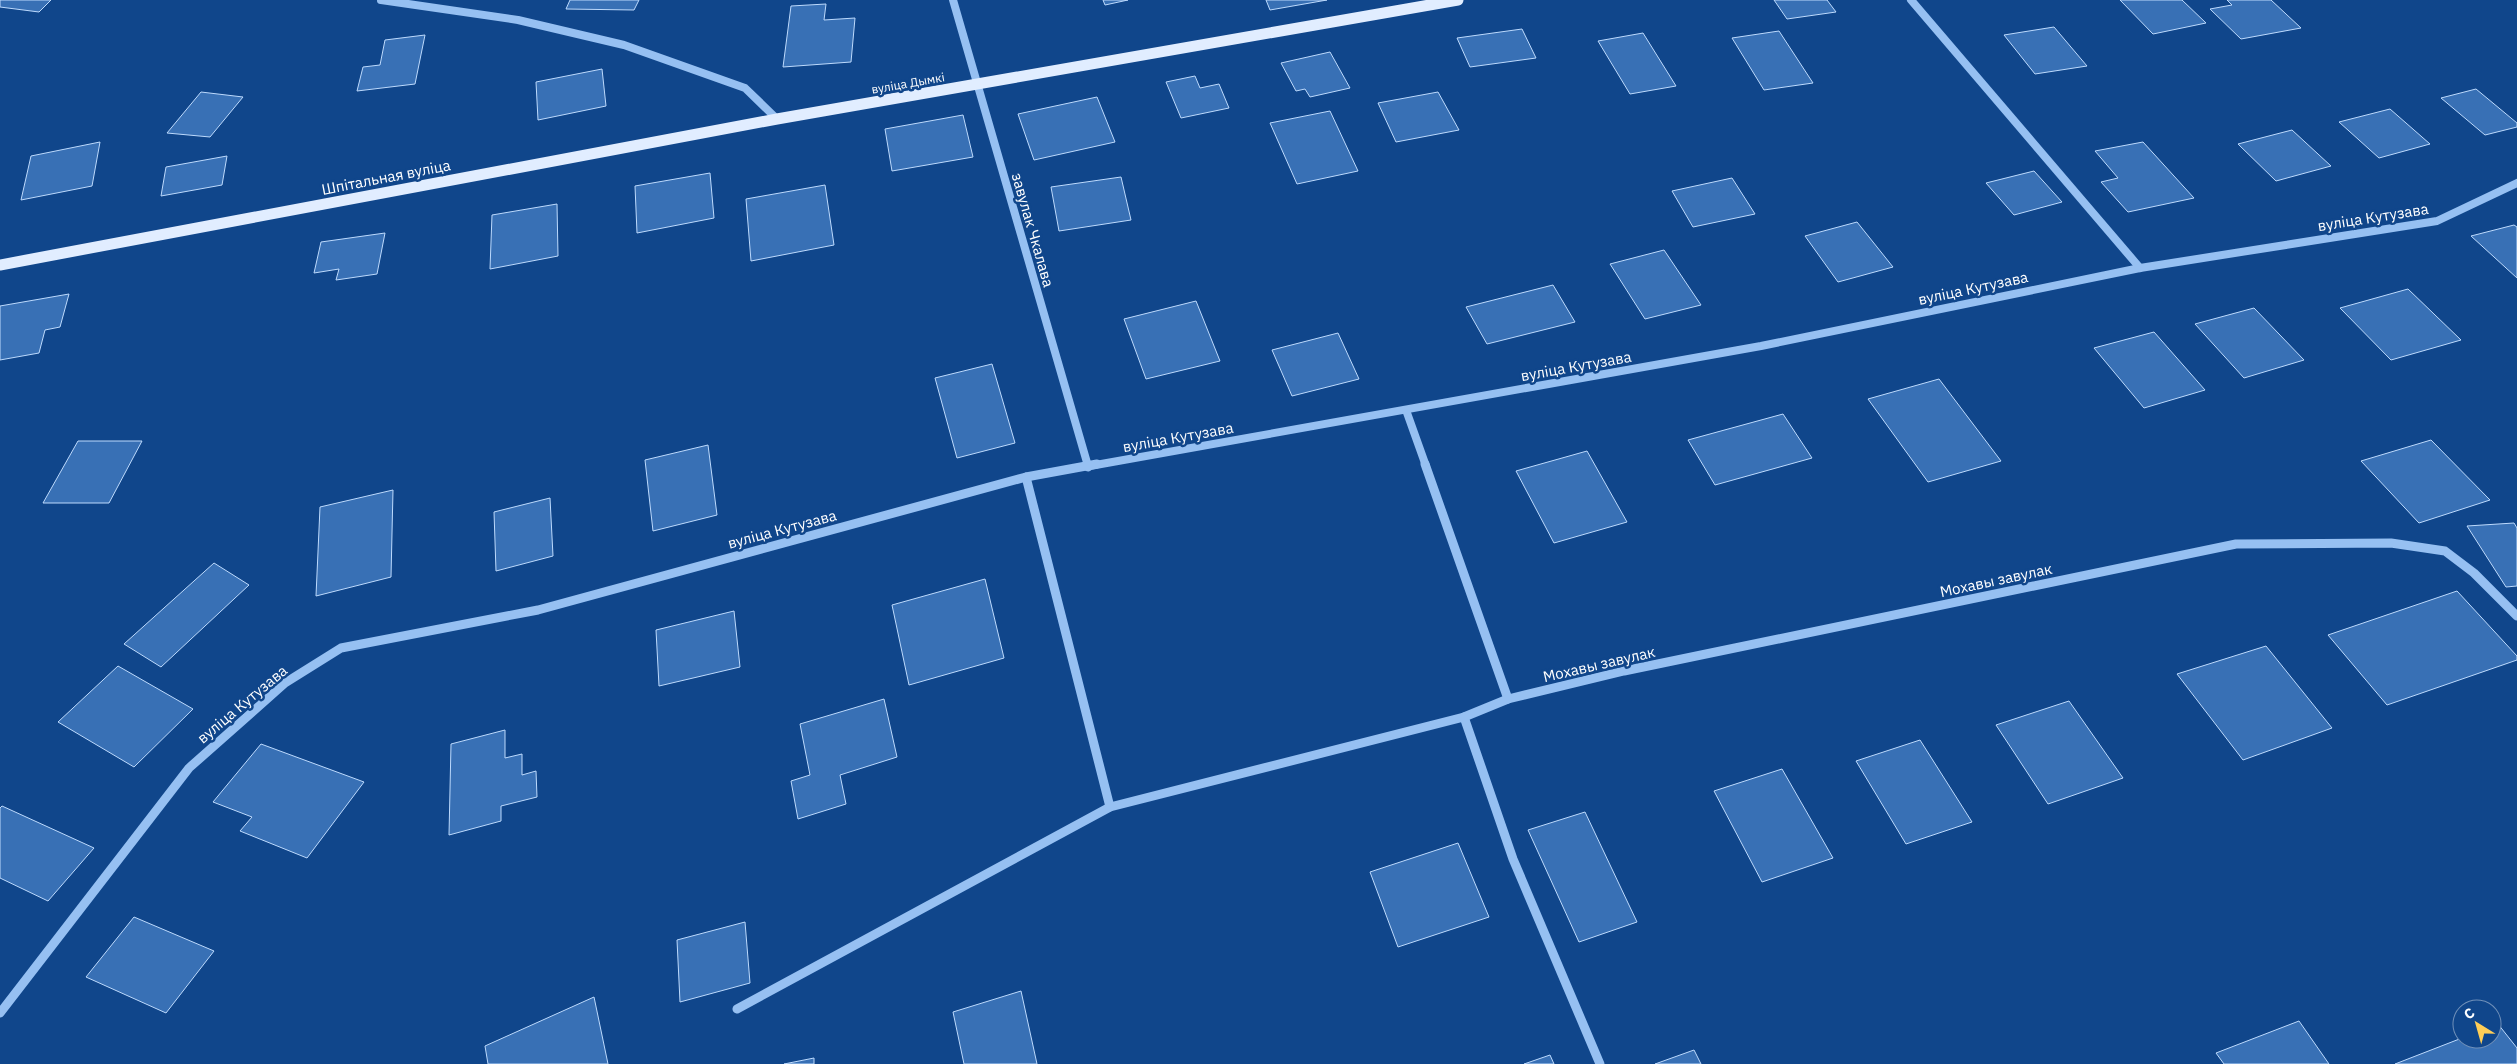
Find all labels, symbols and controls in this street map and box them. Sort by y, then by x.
street label: вуліца Дымкі [870,69,946,97]
street label: Шпітальная вуліца [320,155,452,199]
street label: завулак Чкалава [1008,171,1058,289]
street label: вуліца Кутузава [2316,199,2430,235]
street label: вуліца Кутузава [1916,267,2030,309]
street label: вуліца Кутузава [1519,347,1633,385]
street label: вуліца Кутузава [1121,418,1235,456]
street label: вуліца Кутузава [726,505,838,553]
street label: Мохавы завулак [1938,559,2054,601]
street label: Мохавы завулак [1541,642,1657,686]
street label: вуліца Кутузава [193,661,291,747]
north arrow [2452,999,2502,1049]
text: С [2460,1004,2478,1024]

